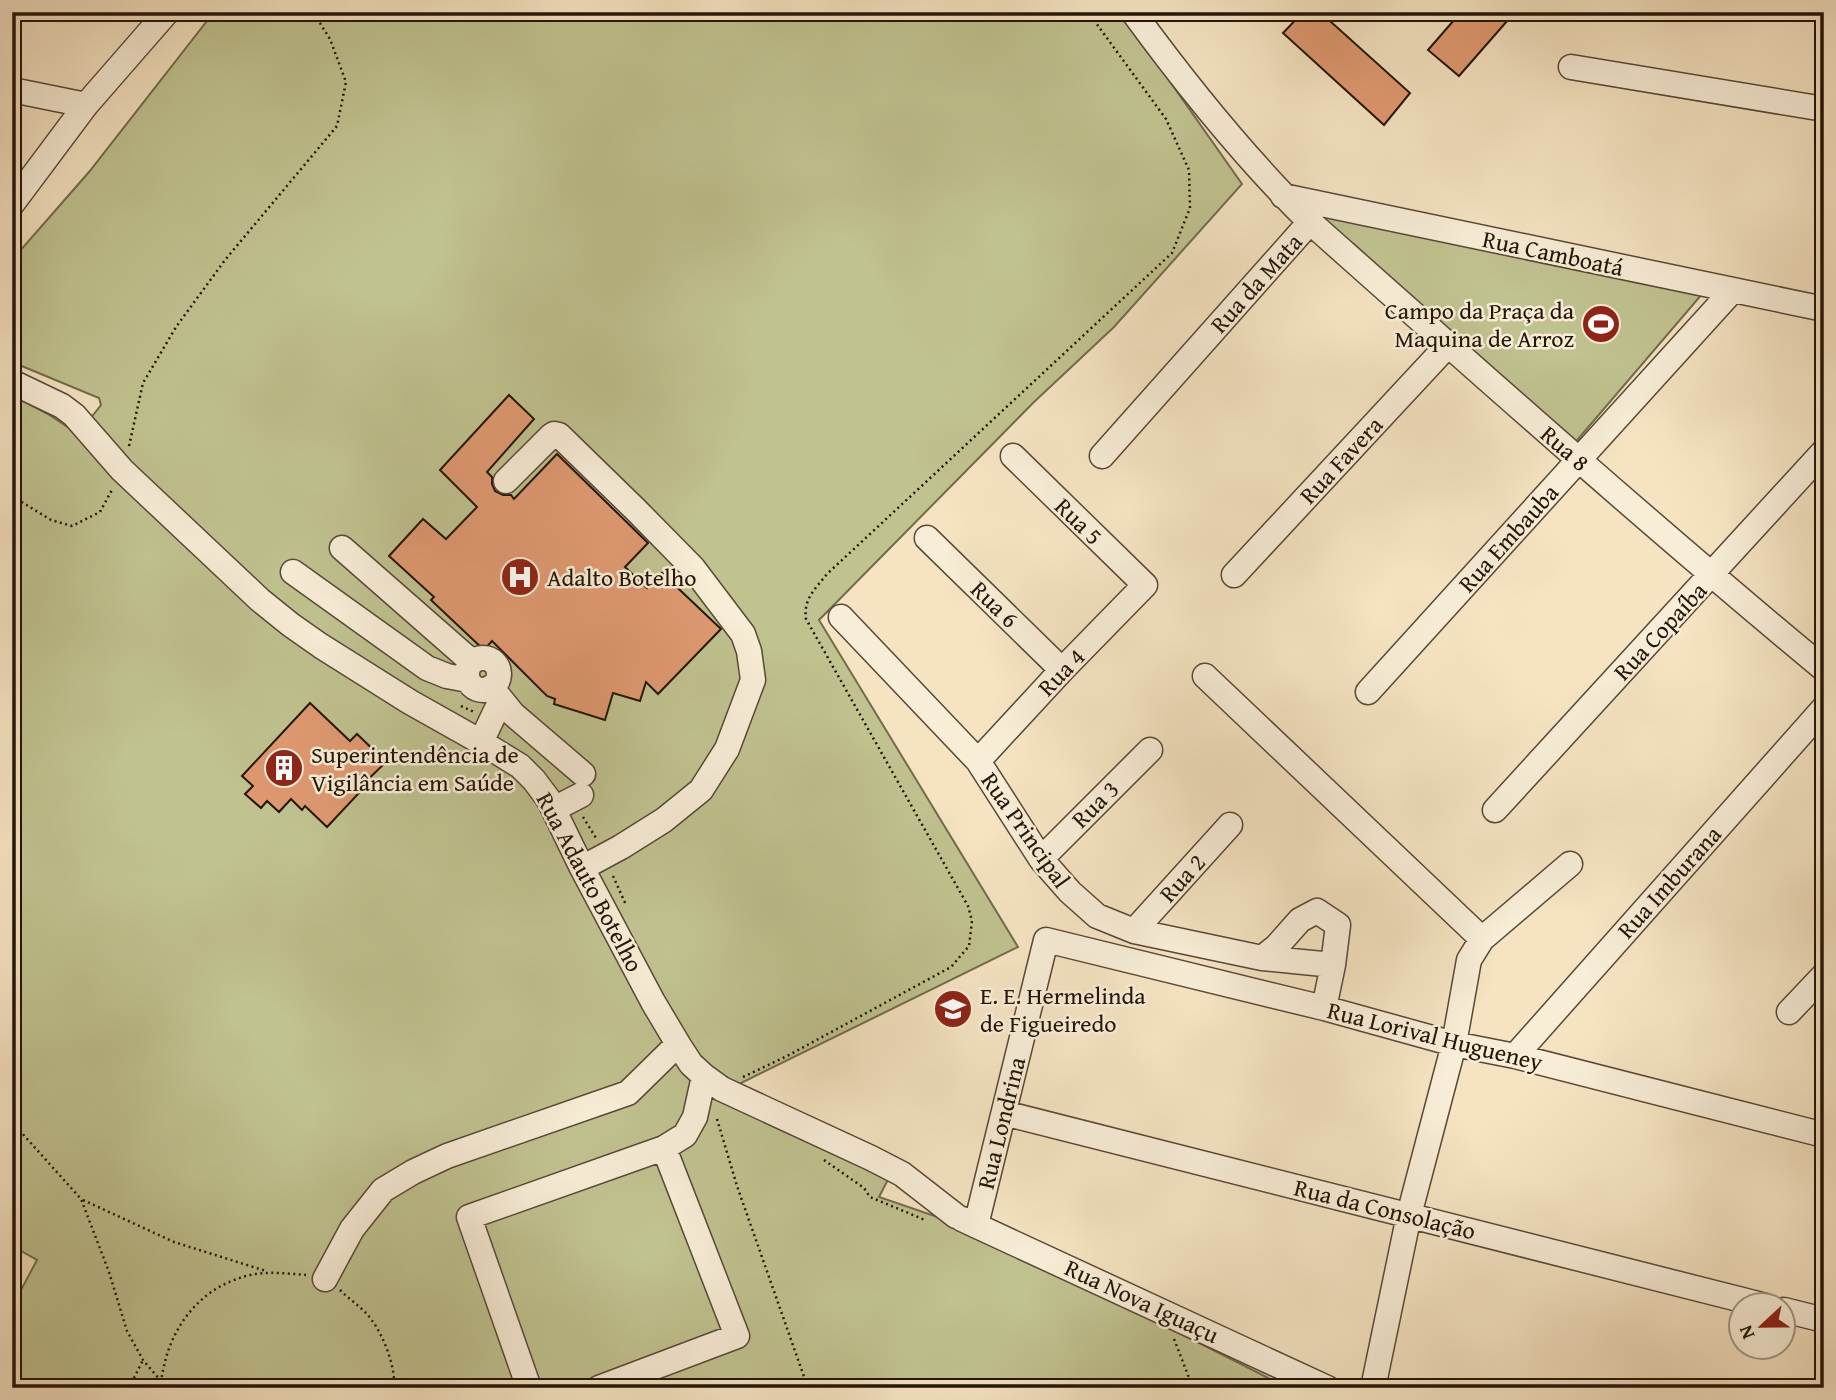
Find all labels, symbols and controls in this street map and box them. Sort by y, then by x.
street label: Rua Camboatá [1479,221,1627,285]
street label: Rua da Mata [1202,225,1311,341]
place label: Campo da Praça da Maquina de Arroz [1385,293,1575,356]
sports icon: Campo da Praça da Maquina de Arroz [1580,303,1622,345]
street label: Rua Favera [1291,408,1391,512]
street label: Rua 8 [1533,417,1597,479]
street label: Rua Embauba [1450,475,1567,600]
street label: Rua 5 [1047,489,1111,553]
hospital icon: Adalto Botelho [499,556,541,598]
place label: Adalto Botelho [547,560,697,595]
street label: Rua 6 [963,572,1027,636]
street label: Rua Copaíba [1605,573,1715,688]
street label: Rua 4 [1029,640,1093,704]
place label: Superintendência de Vigilância em Saúde [311,737,519,800]
building icon: Superintendência de Vigilância em Saúde [263,747,305,789]
street label: Rua Principal [973,765,1079,895]
street label: Rua 3 [1063,772,1127,836]
street label: Rua Adauto Botelho [528,786,652,978]
street label: Rua Imburana [1609,817,1730,946]
street label: Rua 2 [1151,846,1213,910]
place label: E. E. Hermelinda de Figueiredo [980,978,1146,1041]
school or university icon: E. E. Hermelinda de Figueiredo [932,988,974,1030]
street label: Rua Lorival Hugueney [1324,992,1546,1080]
street label: Rua Londrina [968,1053,1034,1193]
street label: Rua da Consolação [1291,1170,1479,1248]
street label: Rua Nova Iguaçu [1059,1250,1225,1352]
north arrow [1728,1292,1798,1362]
text: N [1731,1321,1762,1344]

